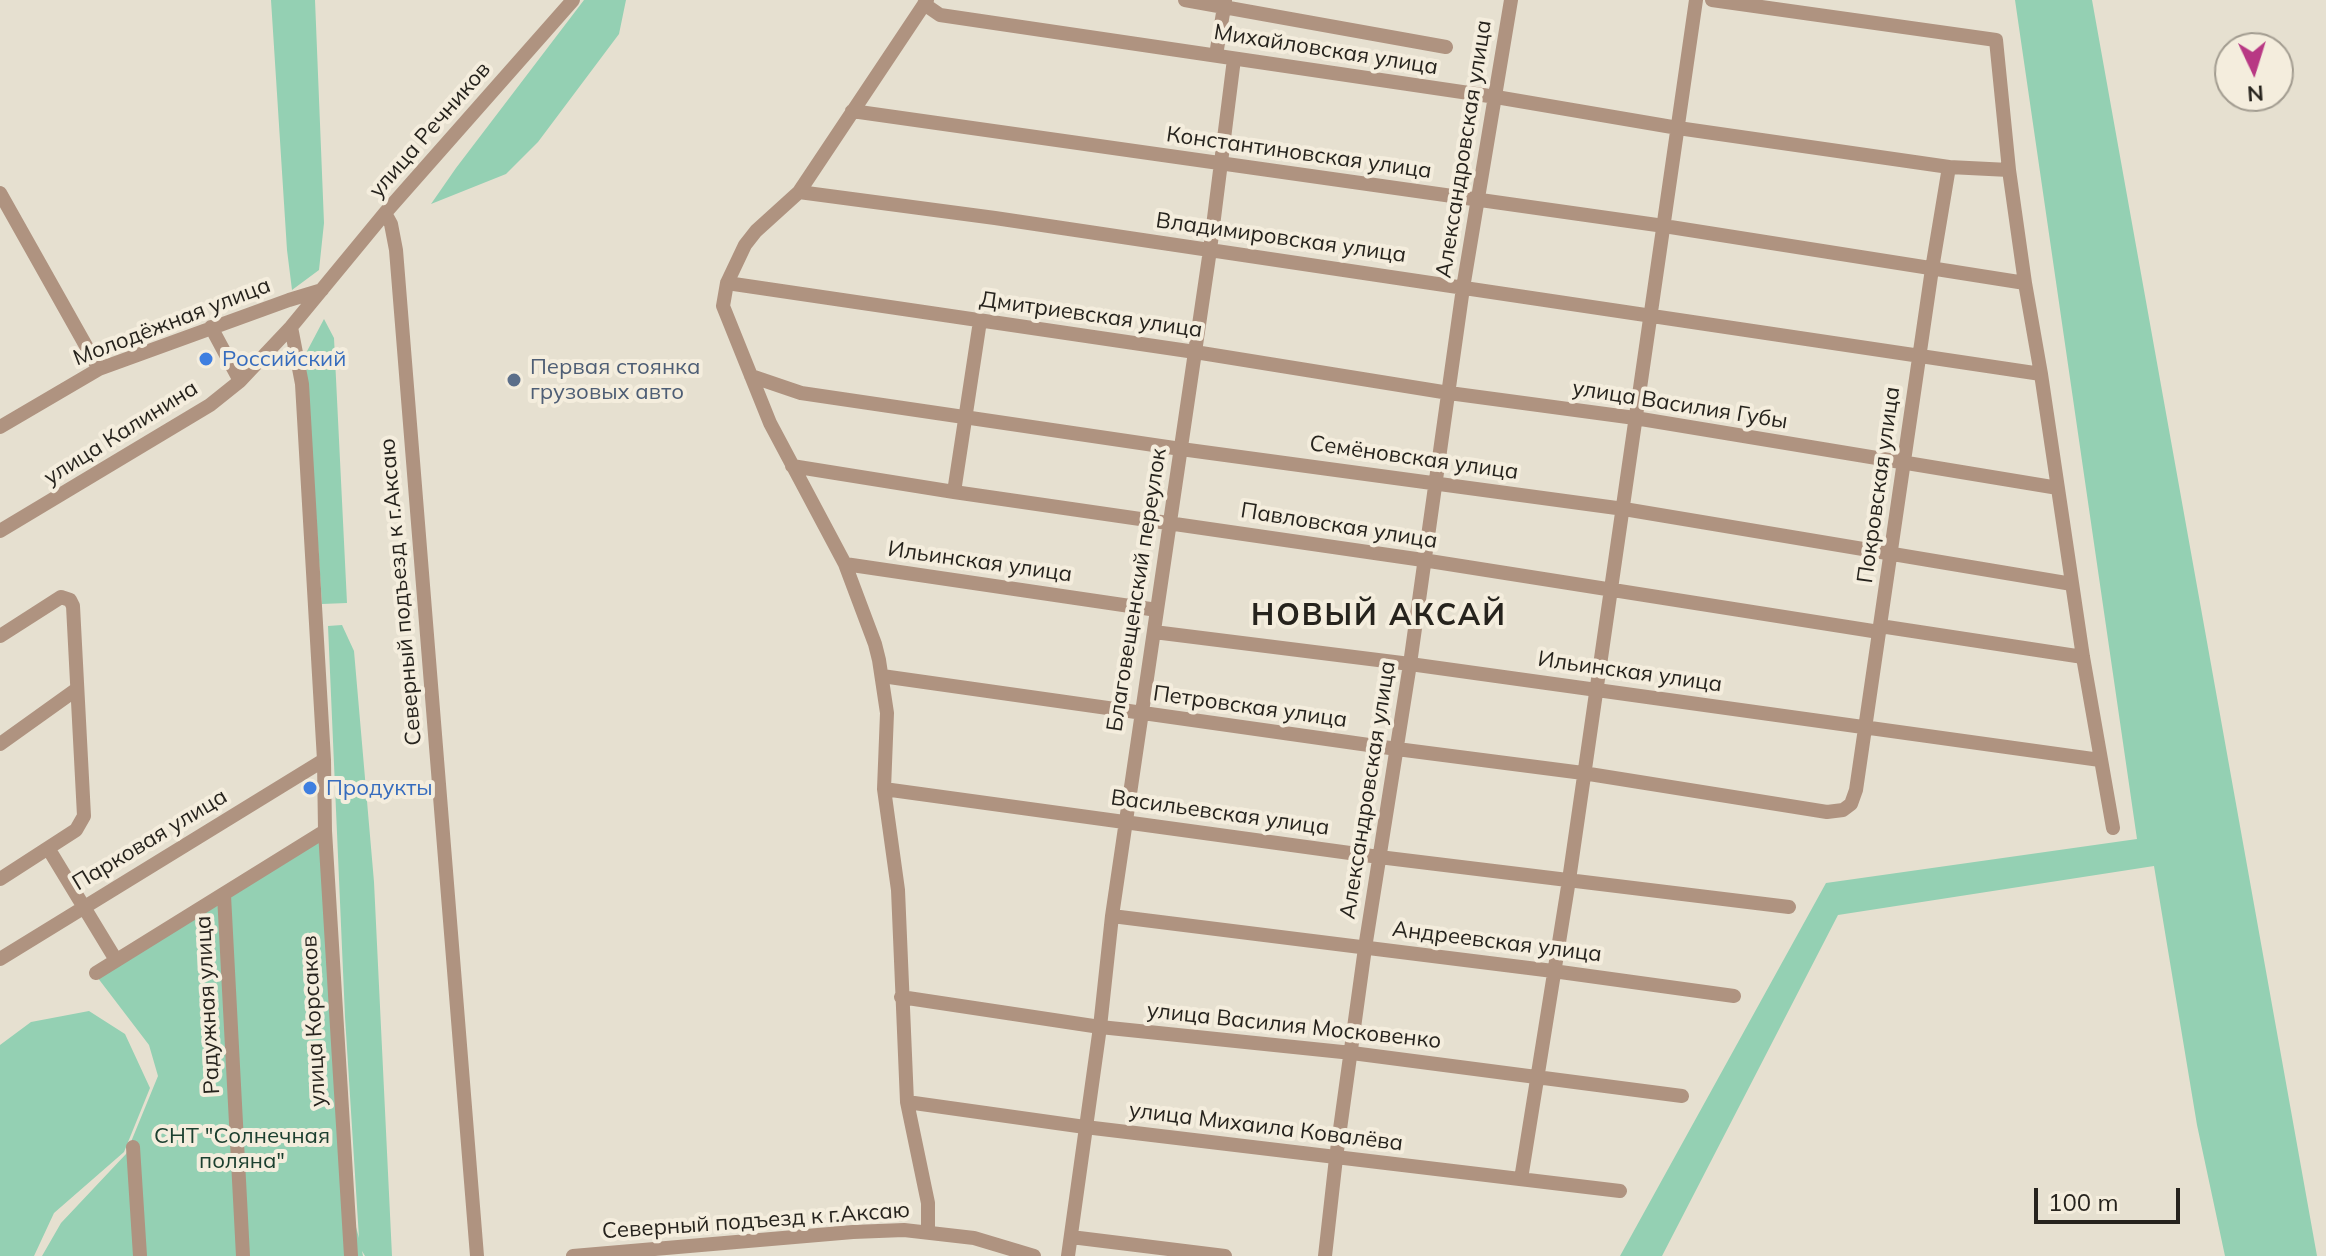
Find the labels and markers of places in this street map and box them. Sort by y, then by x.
place label: Российский [222,346,346,372]
marker: Российский [197,350,215,368]
place label: Первая стоянка грузовых авто [530,354,700,406]
marker: Первая стоянка грузовых авто [505,371,523,389]
place label: Продукты [326,775,433,801]
marker: Продукты [301,779,319,797]

